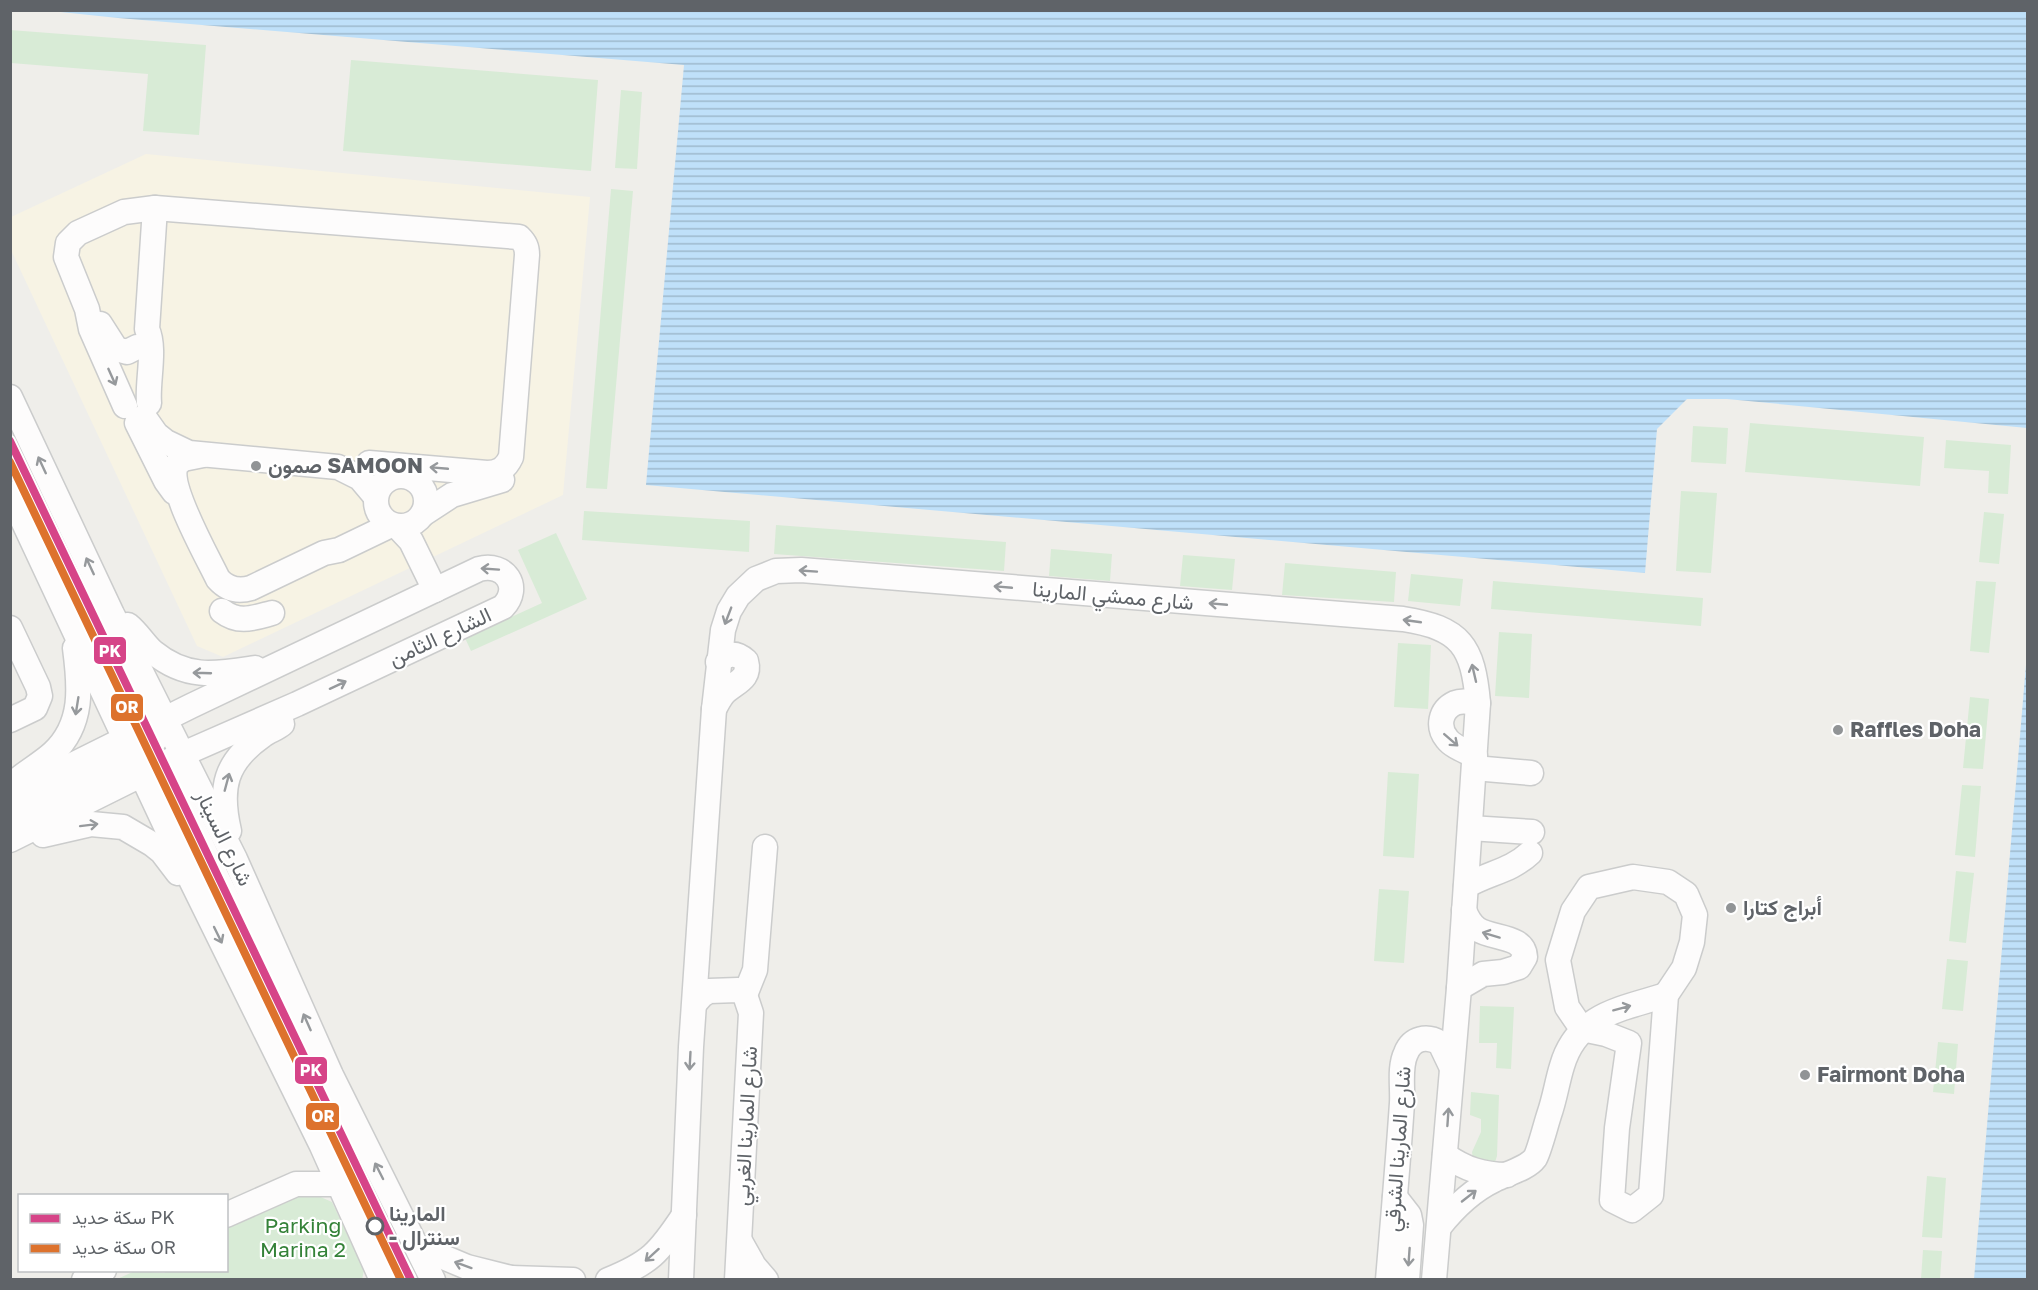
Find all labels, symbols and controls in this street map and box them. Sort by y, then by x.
one-way arrow [107,368,118,386]
place label: صمون SAMOON [268,452,423,479]
one-way arrow [36,457,48,475]
marker: صمون SAMOON [249,459,263,473]
one-way arrow [429,462,449,473]
one-way arrow [83,557,95,575]
one-way arrow [481,564,500,575]
one-way arrow [799,565,819,576]
street label: شارع ممشي المارينا [1031,575,1195,620]
one-way arrow [993,581,1013,592]
one-way arrow [1209,598,1229,609]
street label: الشارع الثامن [384,601,496,673]
one-way arrow [722,606,733,625]
one-way arrow [1403,615,1423,626]
line badge: PK [93,636,127,665]
text: PK [99,641,122,661]
one-way arrow [1468,664,1479,684]
one-way arrow [193,667,213,679]
one-way arrow [328,678,346,690]
line badge: OR [110,693,144,722]
one-way arrow [72,696,83,716]
text: OR [115,697,139,717]
place label: Raffles Doha [1850,716,1981,742]
marker: Raffles Doha [1831,723,1845,737]
one-way arrow [1443,734,1459,747]
one-way arrow [221,773,233,792]
street label: شارع السينار [188,784,259,891]
one-way arrow [79,819,99,830]
place label: أبراج كتارا [1743,894,1822,922]
marker: أبراج كتارا [1724,901,1738,915]
one-way arrow [212,925,224,943]
one-way arrow [1482,929,1501,940]
one-way arrow [1612,1002,1631,1014]
one-way arrow [301,1013,313,1031]
street label: شارع المارينا الغربي [728,1045,767,1207]
one-way arrow [685,1051,696,1071]
line badge: PK [294,1056,328,1085]
text: PK [300,1060,323,1080]
place label: Fairmont Doha [1817,1061,1965,1087]
street label: شارع المارينا الشرقي [1378,1065,1421,1233]
marker: Fairmont Doha [1798,1068,1812,1082]
line badge: OR [305,1102,340,1131]
text: OR [311,1106,335,1126]
one-way arrow [1442,1107,1453,1127]
one-way arrow [373,1162,384,1180]
one-way arrow [1461,1190,1477,1203]
legend [18,1194,228,1272]
place label: المارينا - سنترال [389,1200,460,1251]
text: سكة حديد PK [72,1206,175,1228]
park label: Parking Marina 2 [260,1212,346,1262]
marker: المارينا - سنترال [366,1217,384,1235]
text: سكة حديد OR [72,1236,176,1258]
one-way arrow [1403,1246,1414,1266]
one-way arrow [645,1248,660,1262]
one-way arrow [454,1258,473,1269]

